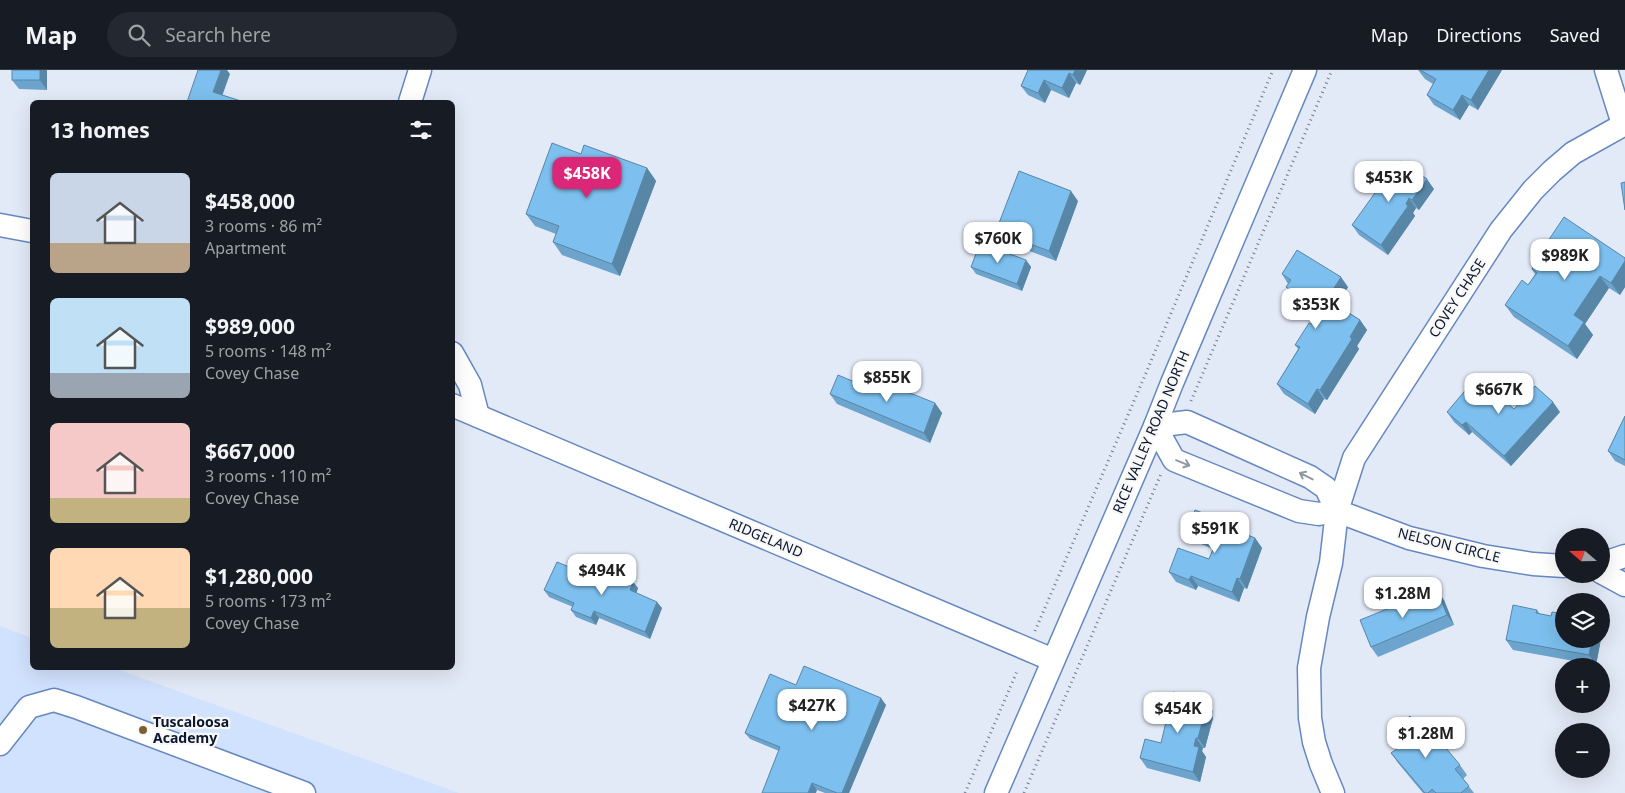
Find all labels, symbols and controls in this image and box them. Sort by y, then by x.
search box [107,12,457,57]
text: Map [25,18,77,51]
icon: search [125,21,153,49]
text: Search here [165,22,271,48]
text: Map [1371,23,1408,47]
text: Directions [1436,23,1522,47]
text: Saved [1550,23,1600,47]
text: 13 homes [50,116,150,144]
icon: filters [407,116,435,144]
pin: $458K [552,156,622,199]
pin: $453K [1354,160,1424,203]
text: $458K [563,162,611,184]
text: $453K [1365,166,1413,188]
text: $458,000 [205,187,295,215]
icon: home [90,193,150,253]
text: 3 rooms · 86 m² [205,215,322,237]
pin: $760K [963,222,1033,264]
text: $760K [974,227,1022,249]
text: Apartment [205,237,286,259]
pin: $989K [1530,238,1600,281]
text: $989K [1541,244,1589,266]
street label: COVEY CHASE [1424,254,1489,341]
pin: $353K [1281,288,1351,330]
text: $353K [1292,293,1340,315]
text: $989,000 [205,312,295,340]
icon: home [90,318,150,378]
text: 5 rooms · 148 m² [205,340,331,362]
street label: RICE VALLEY ROAD NORTH [1108,347,1194,516]
pin: $855K [852,360,922,403]
text: Covey Chase [205,362,299,384]
text: $855K [863,366,911,388]
pin: $667K [1464,372,1534,415]
text: $667K [1475,378,1523,400]
text: $667,000 [205,437,295,465]
icon: home [90,443,150,503]
one-way arrow [1176,460,1191,469]
text: 3 rooms · 110 m² [205,465,331,487]
one-way arrow [1299,471,1314,481]
text: Covey Chase [205,487,299,509]
pin: $591K [1180,512,1250,554]
street label: RIDGELAND [726,513,806,562]
text: $591K [1191,517,1239,539]
street label: NELSON CIRCLE [1396,523,1502,566]
north arrow [1555,528,1610,582]
map controls [1555,528,1610,778]
pin: $494K [567,554,637,596]
text: $494K [578,559,626,581]
text: $1,280,000 [205,562,313,590]
icon: home [90,568,150,628]
pin: $1.28M [1362,576,1444,619]
text: $1.28M [1375,582,1431,604]
text: 5 rooms · 173 m² [205,590,331,612]
button: layers [1555,593,1610,648]
text: Covey Chase [205,612,299,634]
button: + [1555,658,1610,713]
pin: $427K [777,688,847,731]
pin: $454K [1143,692,1213,734]
text: $427K [788,694,836,716]
text: $454K [1154,697,1202,719]
place label: Tuscaloosa Academy [153,712,229,747]
pin: $1.28M [1385,716,1467,759]
text: $1.28M [1398,722,1454,744]
button: − [1555,723,1610,778]
marker: Tuscaloosa Academy [137,724,149,736]

